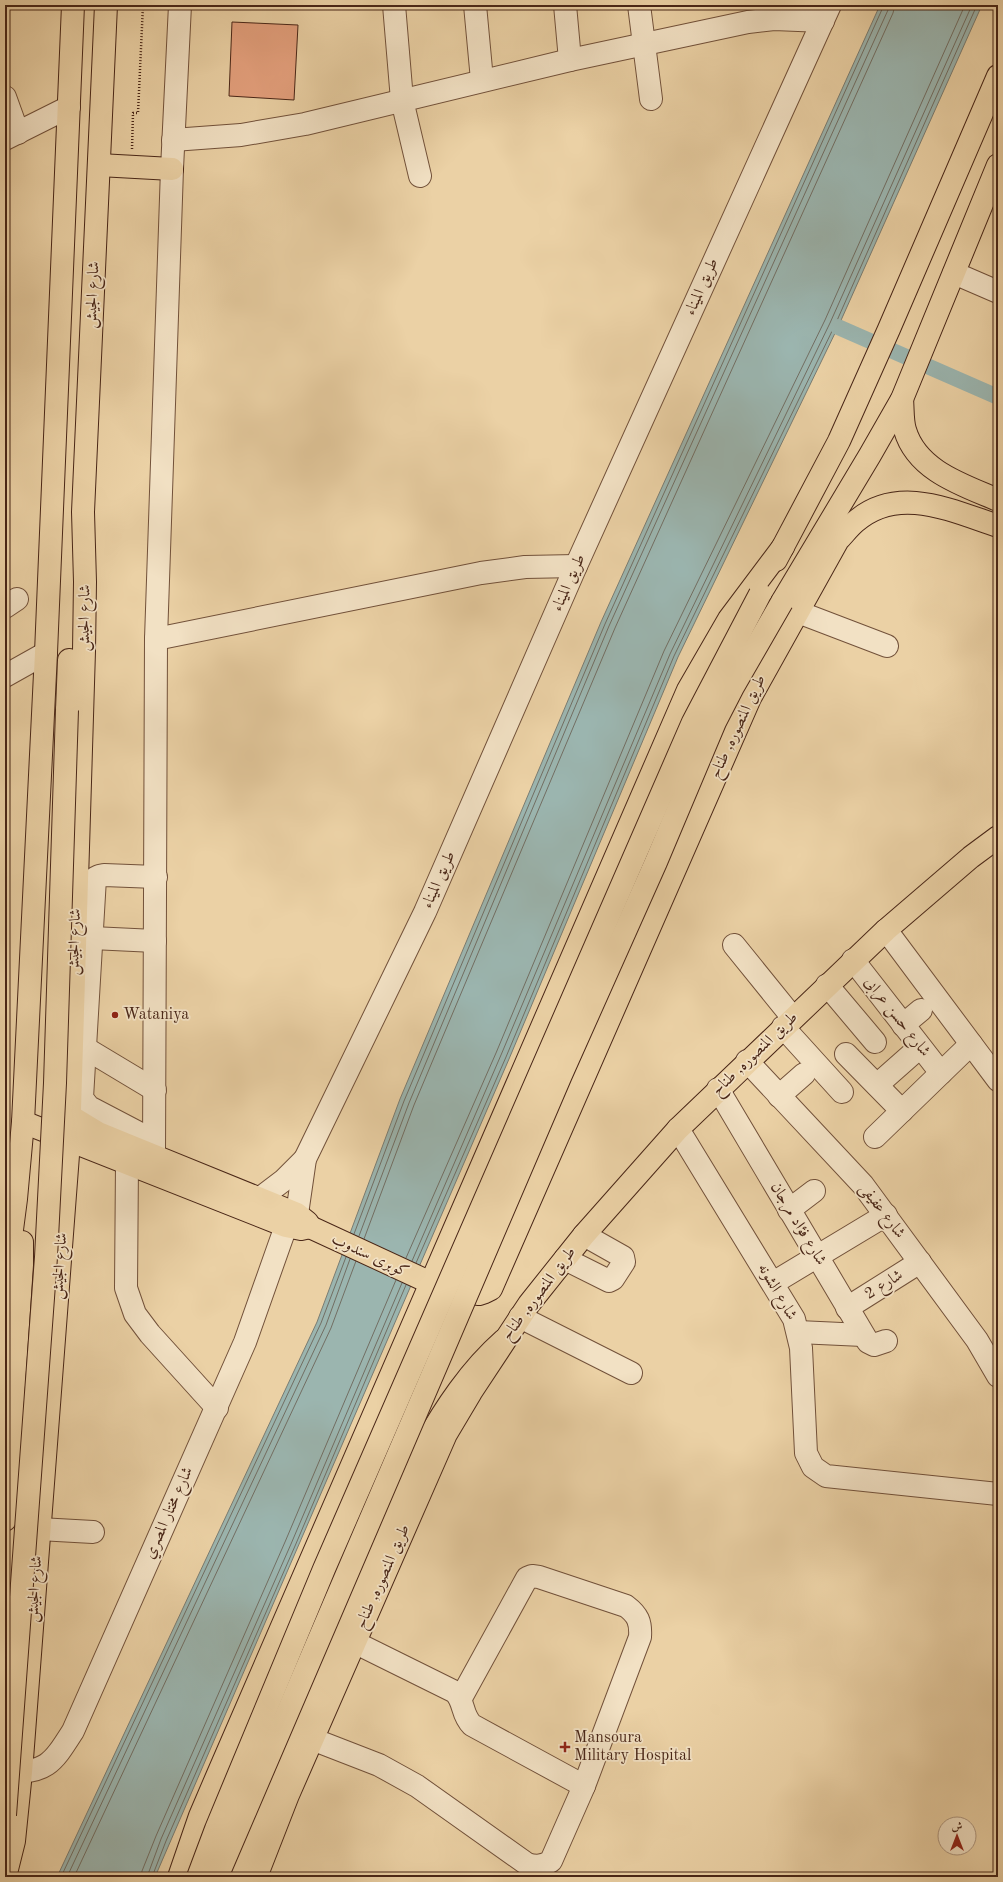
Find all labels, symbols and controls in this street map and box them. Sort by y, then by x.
street label: طريق الميناء [682,256,723,318]
street label: شارع الجيش [83,261,107,329]
street label: طريق الميناء [549,552,590,614]
street label: شارع الجيش [76,584,98,652]
street label: طريق المنصوره, طناح [707,673,774,783]
street label: طريق الميناء [419,849,460,911]
street label: شارع الجيش [66,908,88,976]
street label: شارع حسن عرابى [858,974,933,1062]
place label: Wataniya [123,1007,189,1023]
street label: طريق المنصوره, طناح [709,1009,804,1102]
marker: Wataniya [110,1010,120,1020]
street label: شارع فؤاد مرجان [764,1180,829,1270]
street label: شارع عفيفى [853,1181,908,1244]
street label: كوبرى سندوب [328,1230,412,1282]
street label: شارع الجيش [50,1232,74,1300]
street label: طريق المنصوره, طناح [499,1244,583,1347]
street label: شارع الشونه [751,1261,799,1325]
street label: شارع 2 [862,1267,908,1306]
street label: شارع مختار المصري [142,1465,200,1563]
street label: طريق المنصوره, طناح [353,1522,418,1634]
street label: شارع الجيش [25,1555,49,1623]
place label: Mansoura Military Hospital [574,1730,691,1764]
marker: Mansoura Military Hospital [559,1741,571,1753]
north arrow [937,1816,977,1856]
text: ش [952,1822,963,1833]

